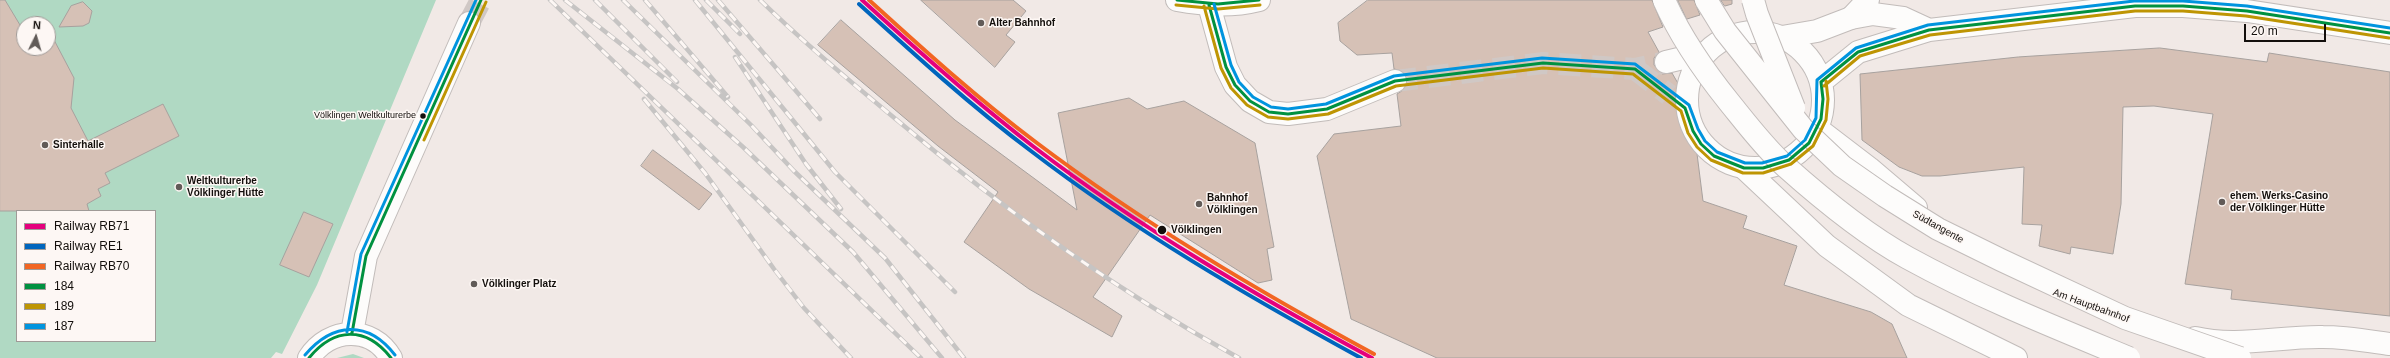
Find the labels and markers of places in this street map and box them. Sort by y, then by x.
place label: Alter Bahnhof [989,17,1055,29]
marker: Alter Bahnhof [976,18,986,28]
place label: Völklingen Weltkulturerbe [314,111,416,121]
marker: Völklingen Weltkulturerbe [418,111,428,121]
place label: Sinterhalle [53,139,104,151]
marker: Sinterhalle [40,140,50,150]
place label: Weltkulturerbe Völklinger Hütte [187,175,264,198]
marker: Weltkulturerbe Völklinger Hütte [174,182,184,192]
place label: ehem. Werks-Casino der Völklinger Hütte [2230,190,2328,214]
place label: Bahnhof Völklingen [1207,192,1258,216]
marker: ehem. Werks-Casino der Völklinger Hütte [2217,197,2227,207]
marker: Bahnhof Völklingen [1194,199,1204,209]
marker: Völklingen [1156,224,1168,236]
place label: Völklingen [1171,224,1222,236]
place label: Völklinger Platz [482,278,556,290]
marker: Völklinger Platz [469,279,479,289]

